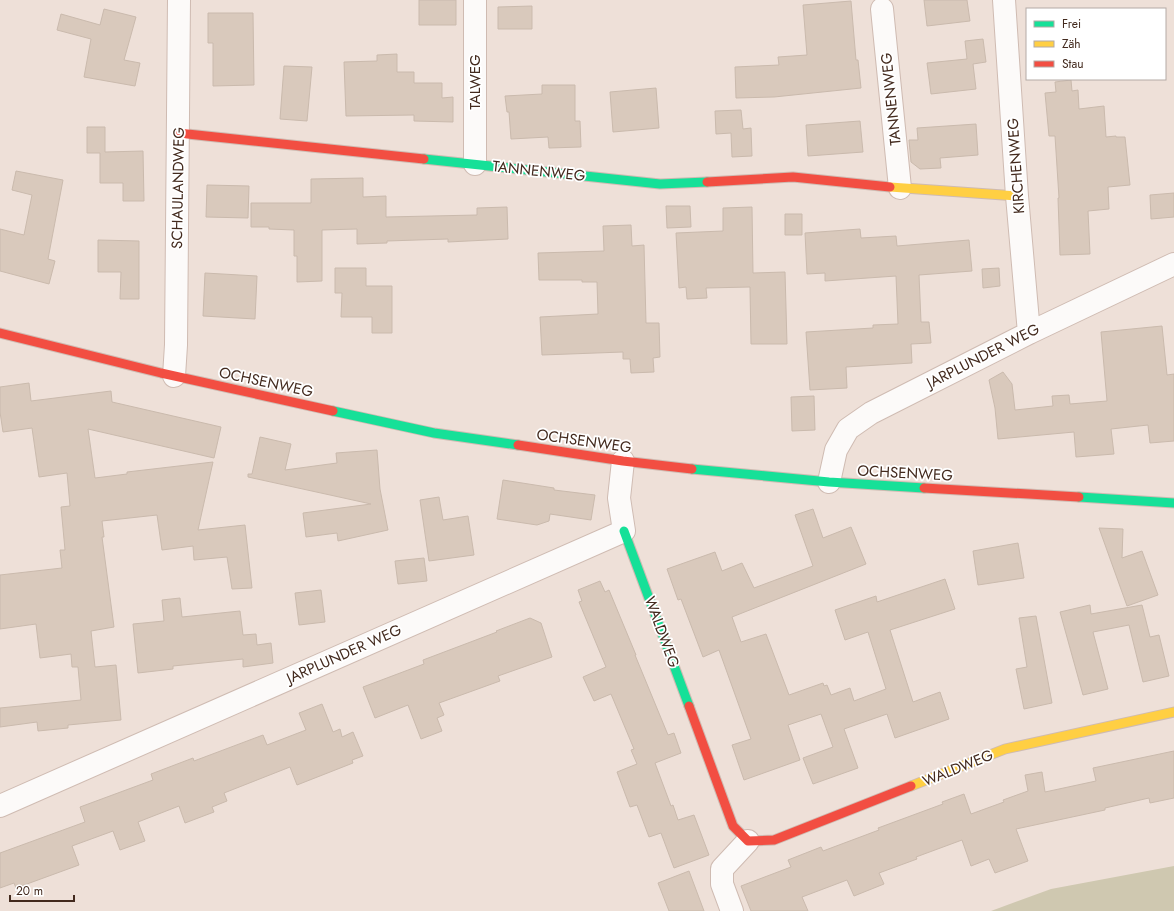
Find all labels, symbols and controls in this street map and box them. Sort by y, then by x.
legend [1026,8,1166,80]
text: Frei [1062,15,1081,33]
text: Zäh [1062,35,1081,53]
street label: TANNENWEG [875,51,907,147]
street label: TALWEG [464,54,486,110]
text: Stau [1062,55,1084,73]
street label: KIRCHENWEG [1002,117,1030,215]
street label: SCHAULANDWEG [166,127,190,249]
street label: TANNENWEG [491,155,587,187]
street label: JARPLUNDER WEG [921,318,1043,395]
street label: OCHSENWEG [217,361,315,403]
street label: OCHSENWEG [535,423,633,459]
street label: OCHSENWEG [857,460,953,486]
street label: WALDWEG [639,593,685,671]
street label: JARPLUNDER WEG [281,619,405,690]
street label: WALDWEG [919,744,997,792]
scale bar [10,877,74,903]
text: 20 m [16,882,43,900]

